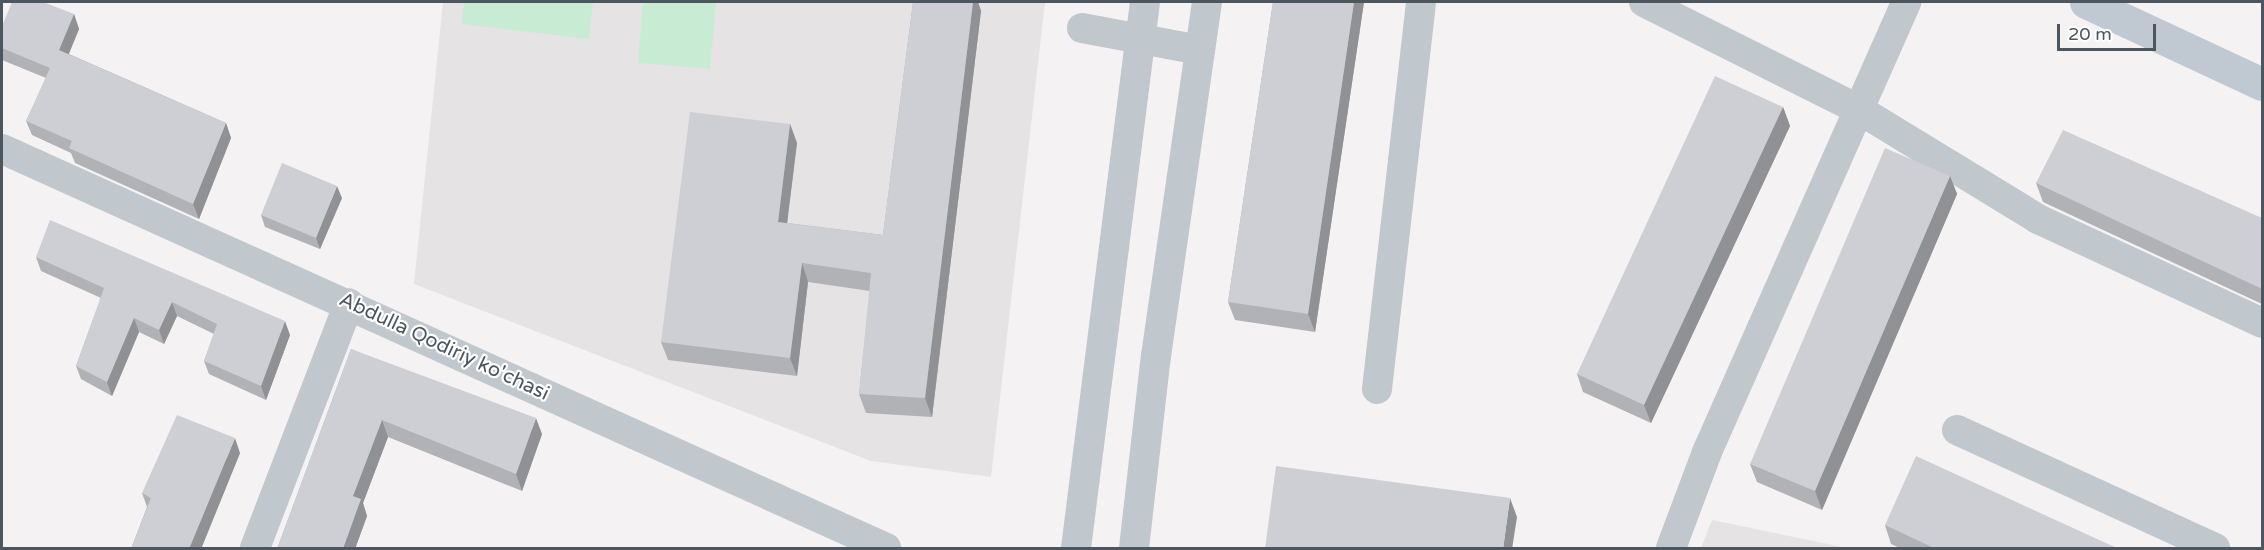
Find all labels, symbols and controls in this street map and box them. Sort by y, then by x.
scale bar [2060,12,2159,50]
text: 20 m [2068,23,2112,45]
street label: Abdulla Qodiriy ko'chasi [335,288,553,406]

